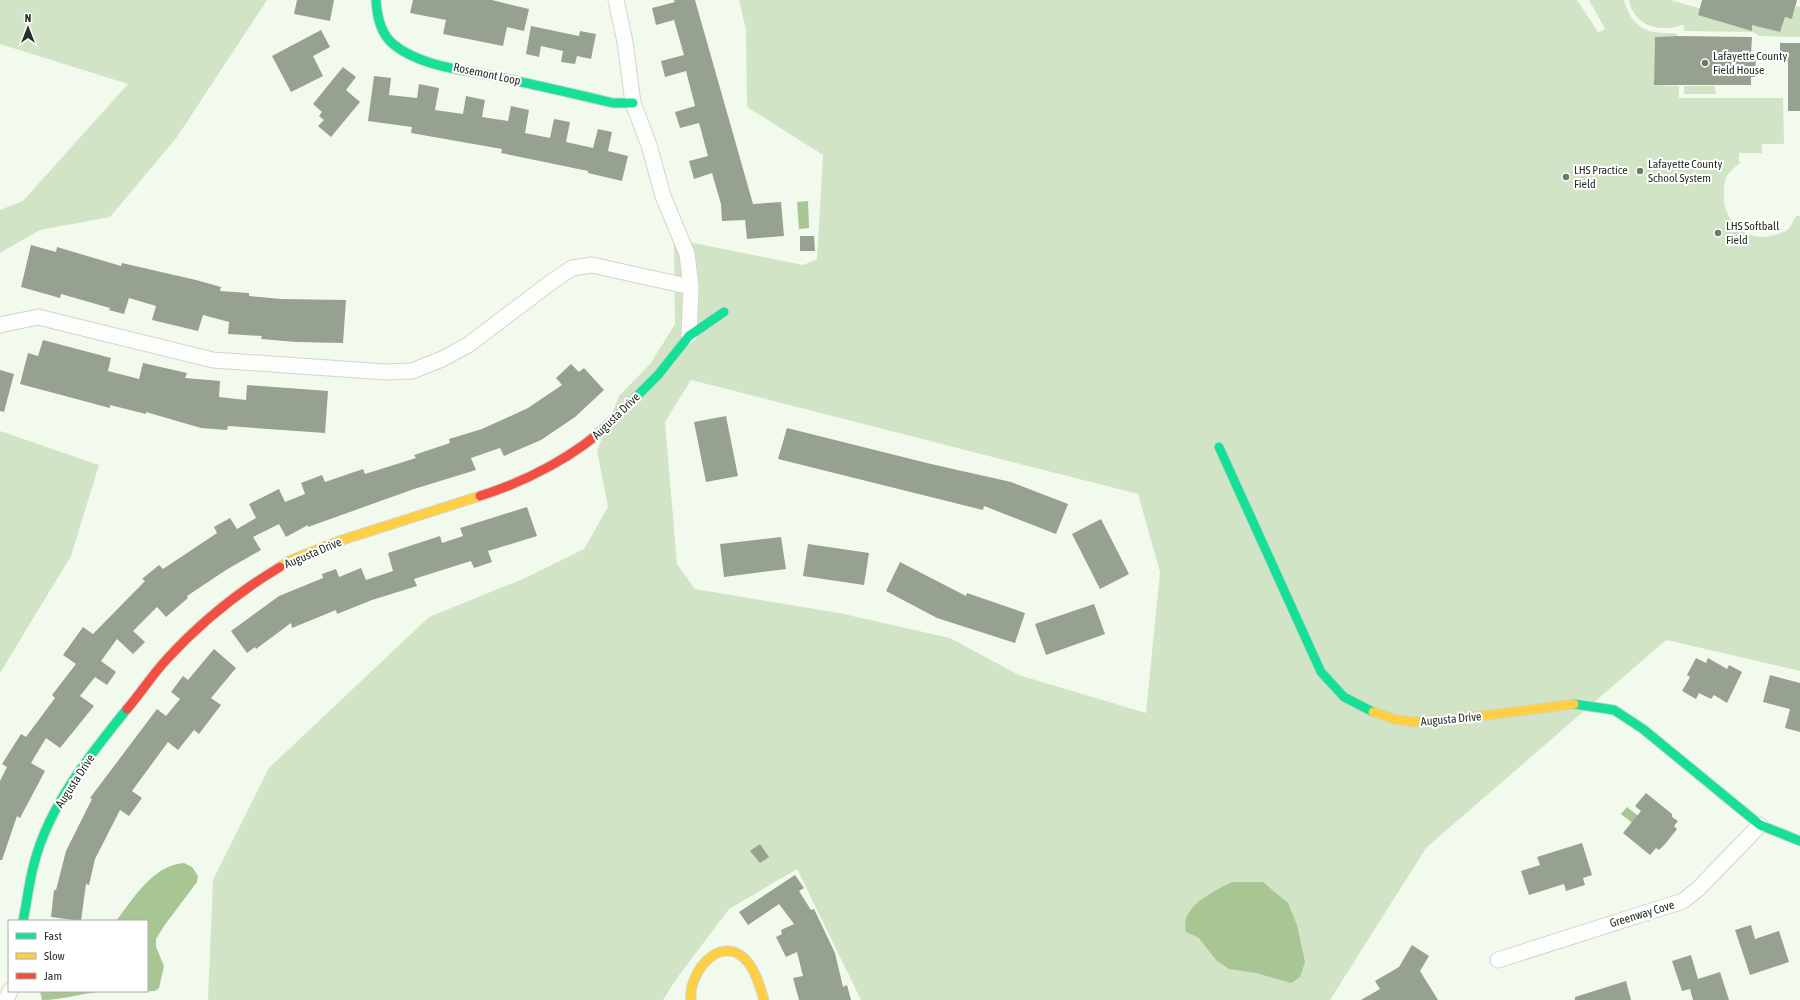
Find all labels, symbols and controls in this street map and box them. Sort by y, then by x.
north arrow [8,8,48,48]
text: N [25,12,31,24]
place label: Lafayette County Field House [1713,49,1787,77]
marker: Lafayette County Field House [1700,58,1710,68]
street label: Rosemont Loop [452,60,522,88]
place label: Lafayette County School System [1648,157,1722,185]
place label: LHS Practice Field [1574,163,1628,191]
marker: Lafayette County School System [1635,166,1645,176]
marker: LHS Practice Field [1561,172,1571,182]
place label: LHS Softball Field [1726,219,1780,247]
marker: LHS Softball Field [1713,228,1723,238]
street label: Augusta Drive [589,390,643,442]
street label: Augusta Drive [282,535,344,571]
street label: Augusta Drive [1420,709,1482,729]
street label: Augusta Drive [53,752,97,810]
street label: Greenway Cove [1608,898,1676,930]
legend [8,920,148,992]
text: Fast [44,929,62,943]
text: Slow [44,949,65,963]
text: Jam [44,969,62,983]

